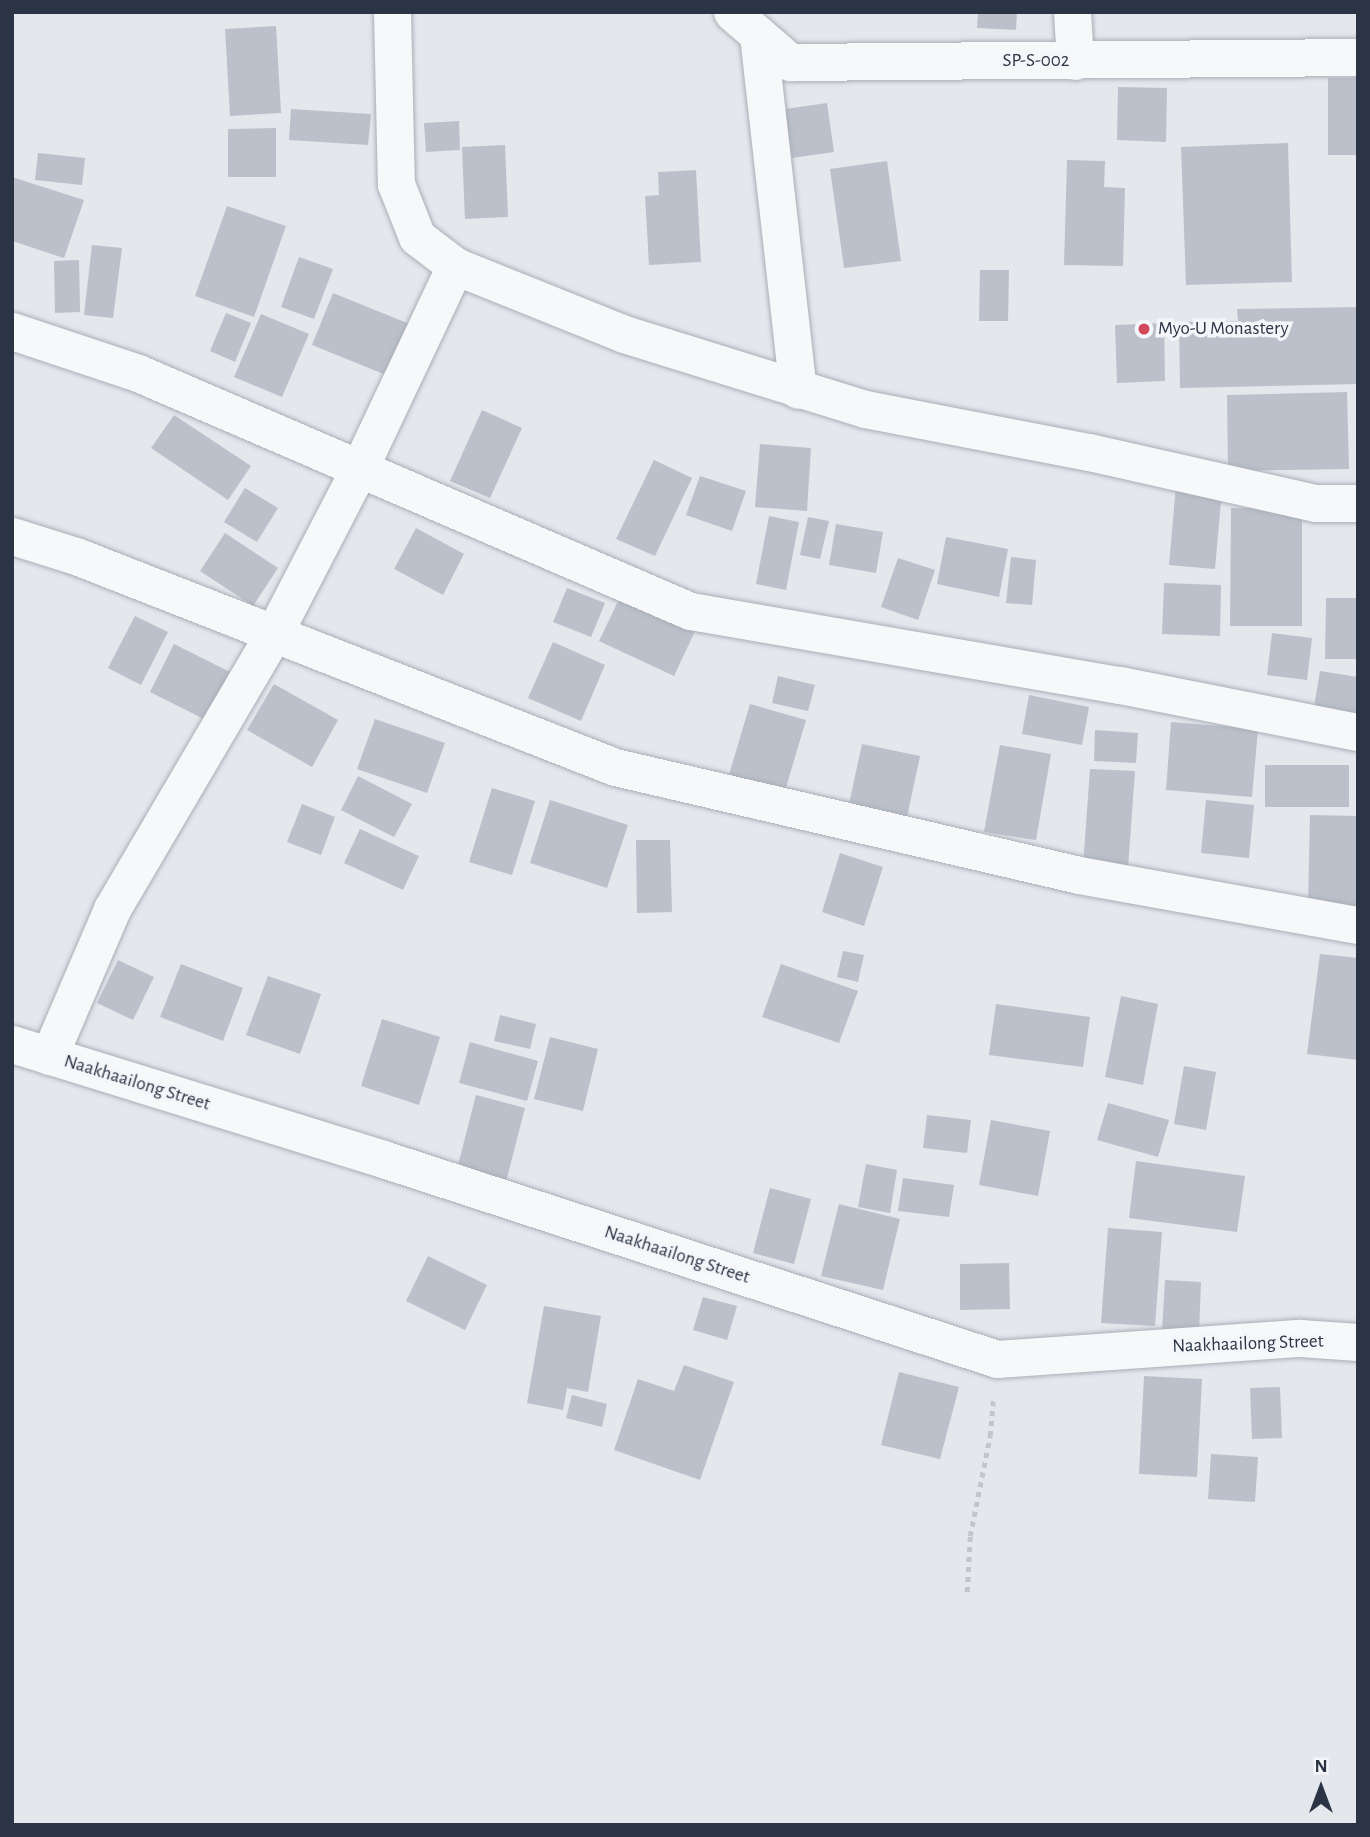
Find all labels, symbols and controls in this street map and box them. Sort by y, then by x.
street label: SP-S-002 [1003,50,1069,72]
place label: Myo-U Monastery [1158,318,1288,340]
marker: Myo-U Monastery [1136,321,1152,337]
street label: Naakhaailong Street [61,1050,213,1116]
street label: Naakhaailong Street [601,1221,753,1289]
street label: Naakhaailong Street [1172,1330,1324,1358]
north arrow [1286,1753,1356,1823]
text: N [1314,1757,1328,1776]

